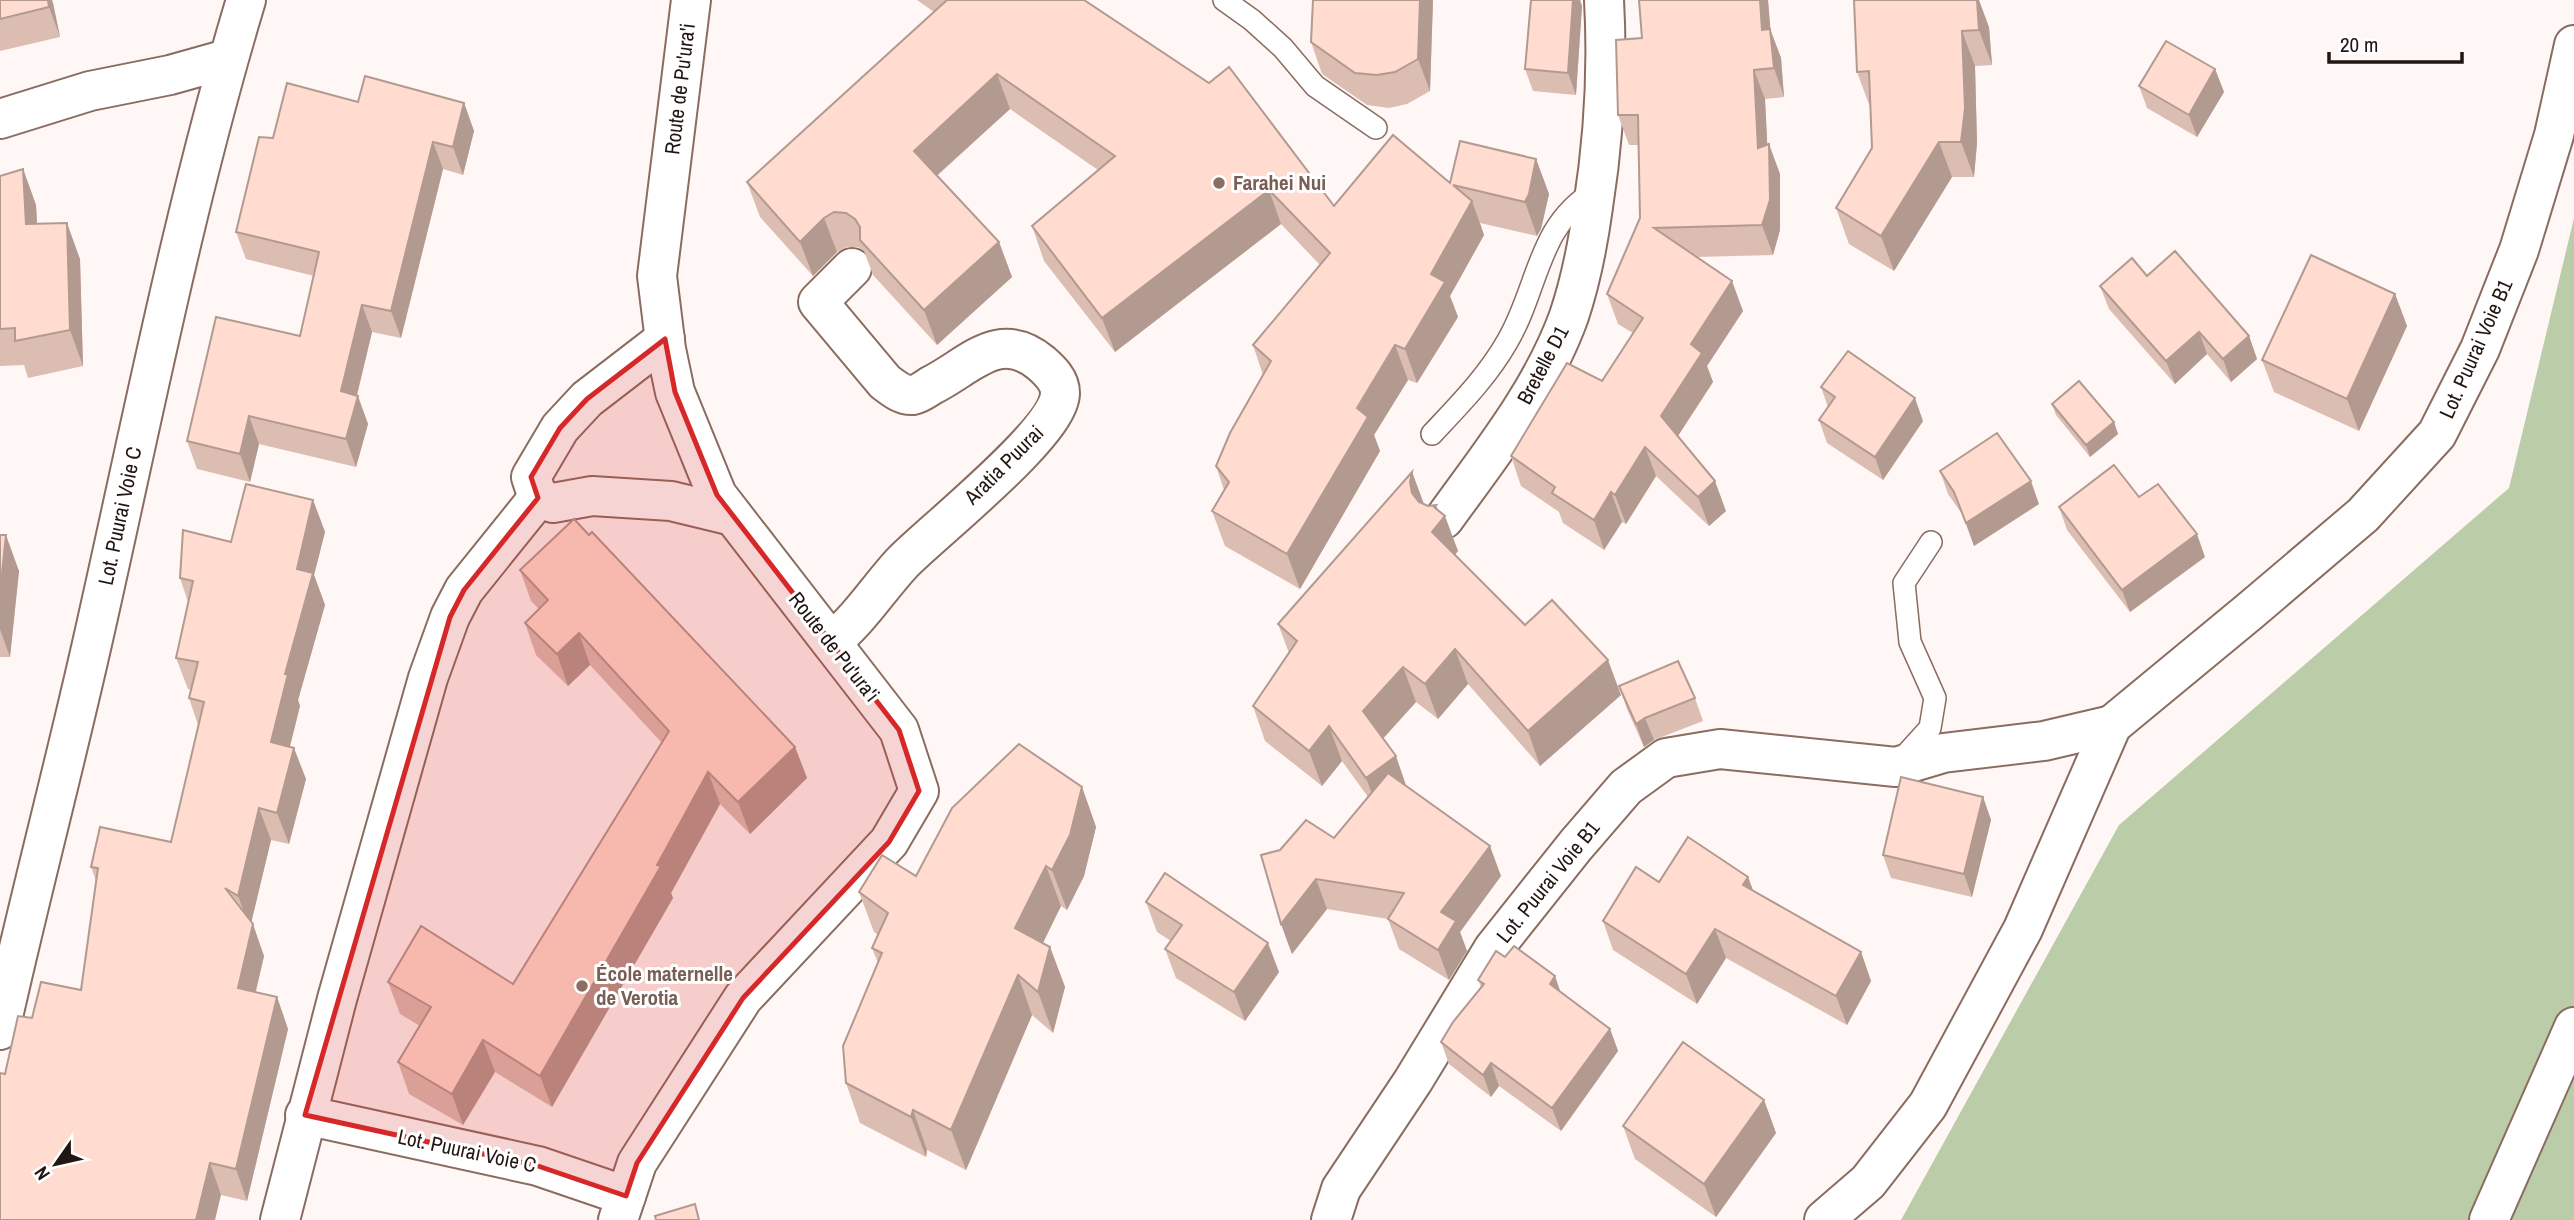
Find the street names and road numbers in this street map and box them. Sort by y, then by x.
street label: Route de Pu'ura'i [657,22,702,156]
street label: Lot. Puurai Voie B1 [2432,274,2519,423]
street label: Bretelle D1 [1510,320,1576,409]
street label: Aratia Puurai [957,419,1050,511]
street label: Lot. Puurai Voie C [91,444,148,588]
street label: Route de Pu'ura'i [782,586,886,708]
street label: Lot. Puurai Voie B1 [1489,814,1606,949]
street label: Lot. Puurai Voie C [395,1122,539,1179]

